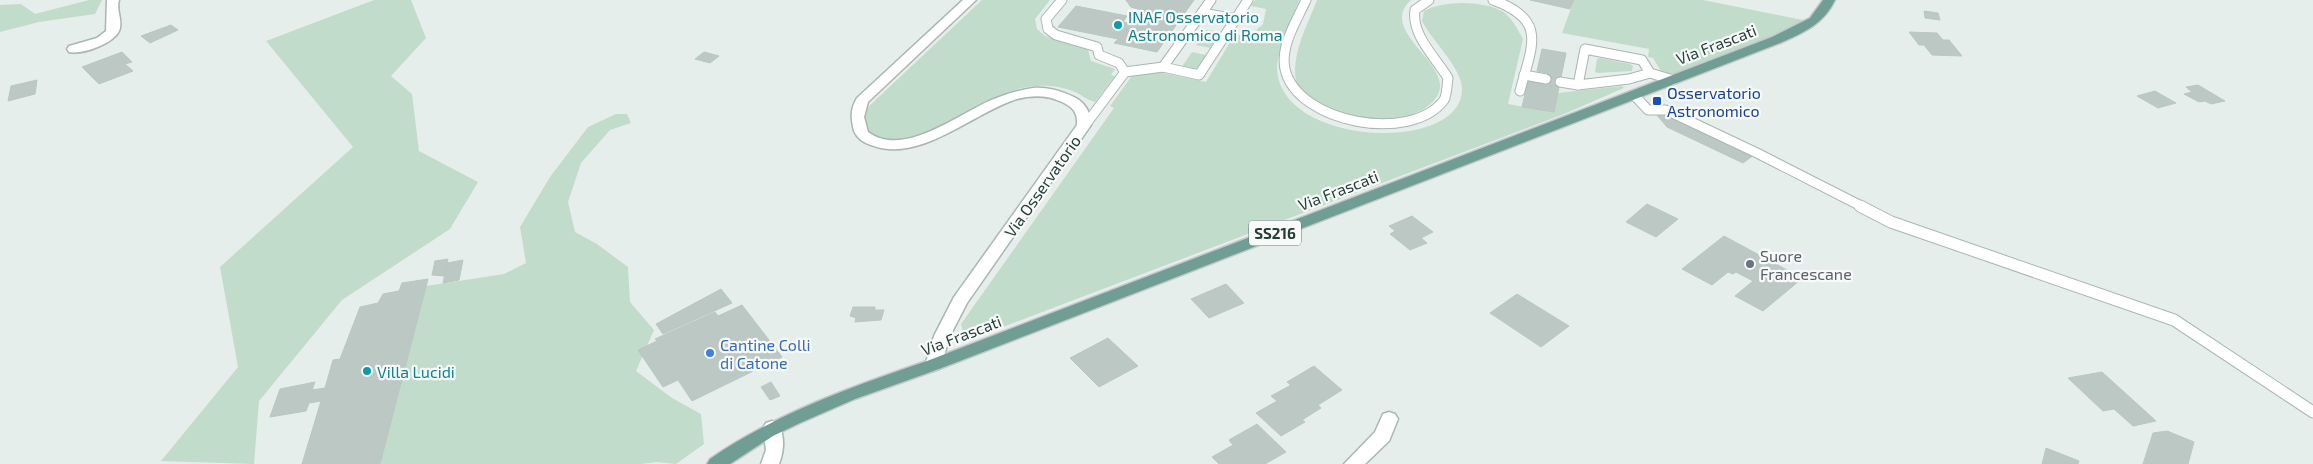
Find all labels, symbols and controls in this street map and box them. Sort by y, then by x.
place label: INAF Osservatorio Astronomico di Roma [1128,7,1283,44]
marker: INAF Osservatorio Astronomico di Roma [1112,19,1124,31]
street label: Via Frascati [1673,20,1759,68]
place label: Osservatorio Astronomico [1667,83,1761,120]
marker: Osservatorio Astronomico [1651,95,1663,107]
street label: Via Osservatorio [1000,131,1084,241]
street label: Via Frascati [1295,166,1381,214]
road number: SS216 [1249,220,1301,246]
place label: Suore Francescane [1760,246,1852,283]
marker: Suore Francescane [1744,258,1756,270]
street label: Via Frascati [918,311,1004,359]
place label: Cantine Colli di Catone [720,335,810,372]
marker: Cantine Colli di Catone [704,347,716,359]
place label: Villa Lucidi [377,362,455,381]
marker: Villa Lucidi [361,365,373,377]

